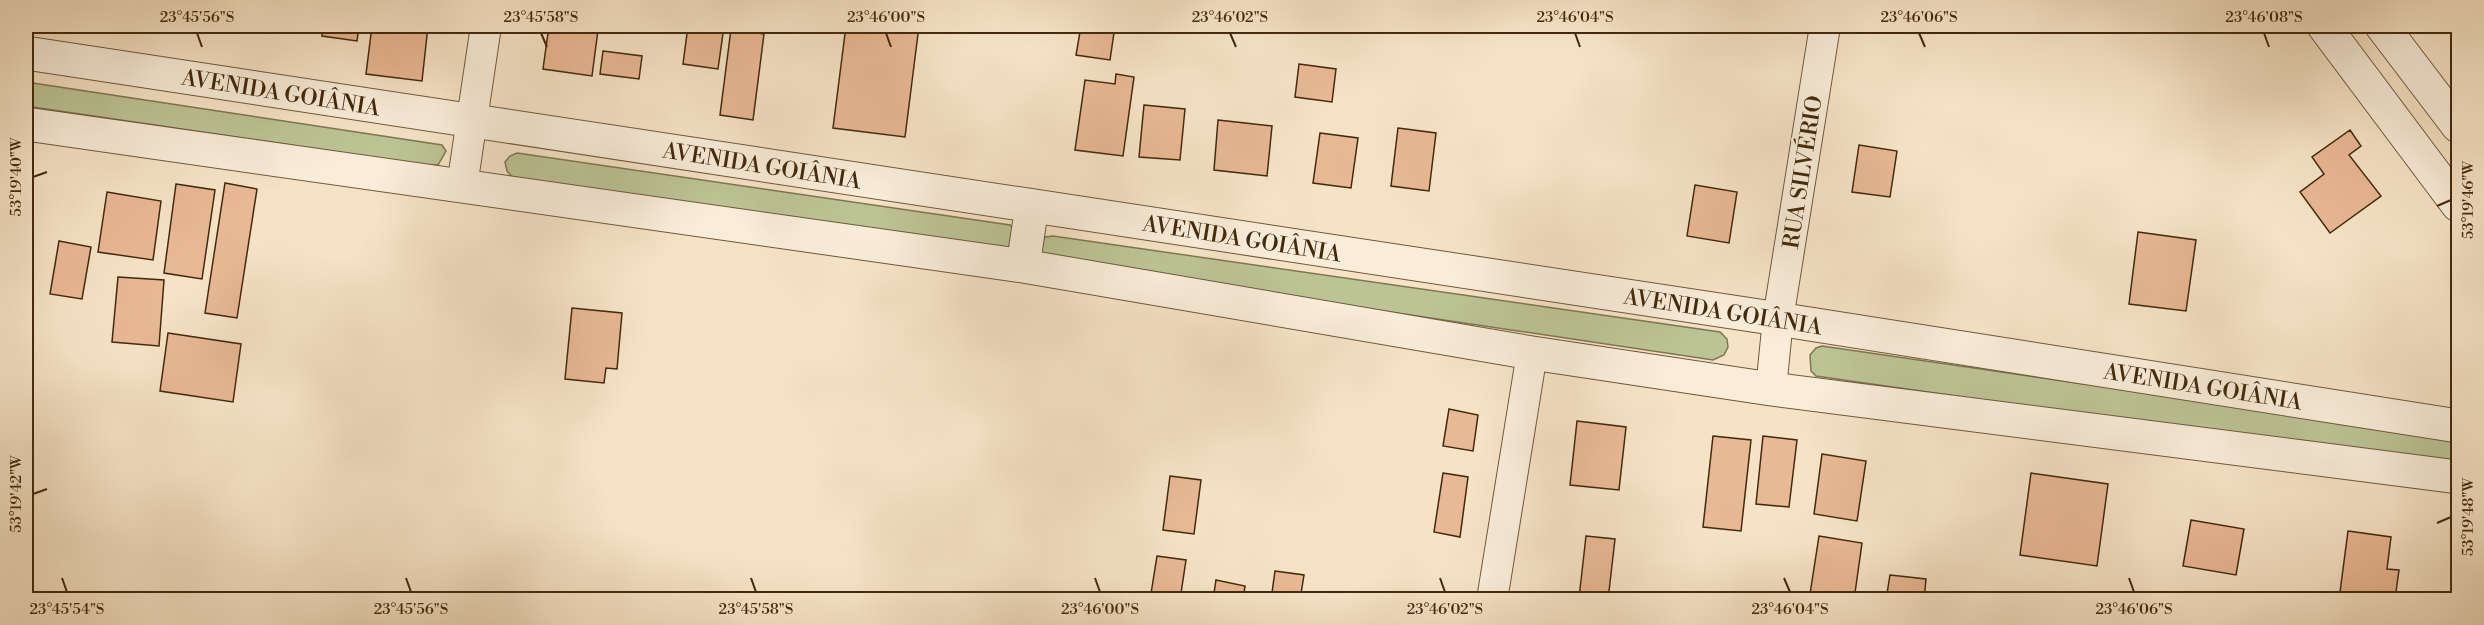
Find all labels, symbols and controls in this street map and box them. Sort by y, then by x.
text: 23°45'56"S [160,8,234,27]
text: 23°45'58"S [504,8,578,27]
text: 23°46'00"S [847,8,925,27]
text: 23°46'02"S [1192,8,1268,27]
text: 23°46'04"S [1536,8,1614,27]
text: 23°46'06"S [1880,8,1958,27]
text: 23°46'08"S [2225,8,2303,27]
street label: AVENIDA GOIÂNIA [179,63,383,123]
street label: RUA SILVÉRIO [1777,94,1829,251]
street label: AVENIDA GOIÂNIA [660,136,864,196]
text: 53°19'40"W [7,137,26,216]
text: 53°19'46"W [2459,161,2478,239]
street label: AVENIDA GOIÂNIA [1140,209,1344,269]
street label: AVENIDA GOIÂNIA [1621,282,1825,342]
street label: AVENIDA GOIÂNIA [2101,357,2305,417]
text: 53°19'42"W [7,455,26,533]
text: 53°19'48"W [2459,478,2478,556]
text: 23°45'54"S [30,600,104,619]
text: 23°45'56"S [374,600,448,619]
text: 23°45'58"S [719,600,793,619]
text: 23°46'00"S [1061,600,1139,619]
text: 23°46'02"S [1407,600,1483,619]
text: 23°46'04"S [1751,600,1829,619]
text: 23°46'06"S [2095,600,2173,619]

